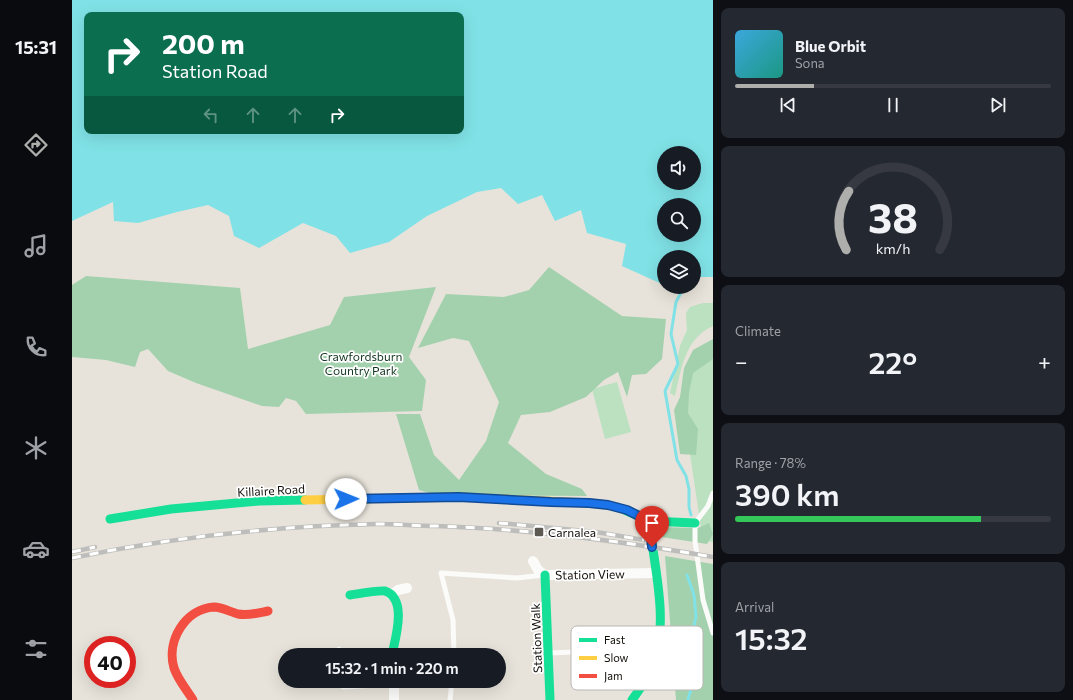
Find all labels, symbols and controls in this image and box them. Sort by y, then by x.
text: 200 m [162,26,245,60]
icon: right [96,28,148,80]
text: 15:31 [15,36,57,58]
text: Blue Orbit [795,37,866,55]
text: Sona [795,55,825,71]
text: Station Road [162,60,268,82]
icon: previous [777,94,799,116]
icon: pause [882,94,904,116]
icon: next [987,94,1009,116]
icon: left [200,104,222,126]
icon: ahead [242,104,264,126]
icon: ahead [284,104,306,126]
icon: right [326,104,348,126]
icon: directions [22,131,50,159]
map controls [657,146,701,294]
button: sound [657,146,701,190]
text: 38 [868,190,918,241]
button: search [657,198,701,242]
icon: music [22,232,50,260]
text: km/h [876,238,910,256]
button: layers [657,250,701,294]
text: Climate [735,323,781,339]
icon: phone [22,333,50,361]
text: 22° [868,343,917,380]
text: − [735,348,748,375]
text: + [1038,348,1051,375]
park label: Crawfordsburn Country Park [320,349,402,377]
icon: climate [22,434,50,462]
text: Range · 78% [735,455,806,471]
text: 390 km [735,475,839,512]
position arrow [325,478,367,520]
street label: Killaire Road [237,481,305,499]
pin [635,506,669,547]
icon: arrive [641,512,663,534]
place label: Carnalea [548,525,596,539]
marker: Carnalea [533,526,545,538]
icon: car [22,535,50,563]
street label: Station View [555,566,625,582]
text: Arrival [735,599,774,615]
street label: Station Walk [528,602,544,673]
text: 15:32 [735,619,808,656]
legend [571,626,703,690]
text: Fast [604,633,626,646]
icon: filters [22,635,50,663]
speed limit sign: 40 [84,636,136,688]
text: Slow [604,651,629,664]
text: 15:32 · 1 min · 220 m [325,659,459,677]
text: Jam [604,669,623,683]

